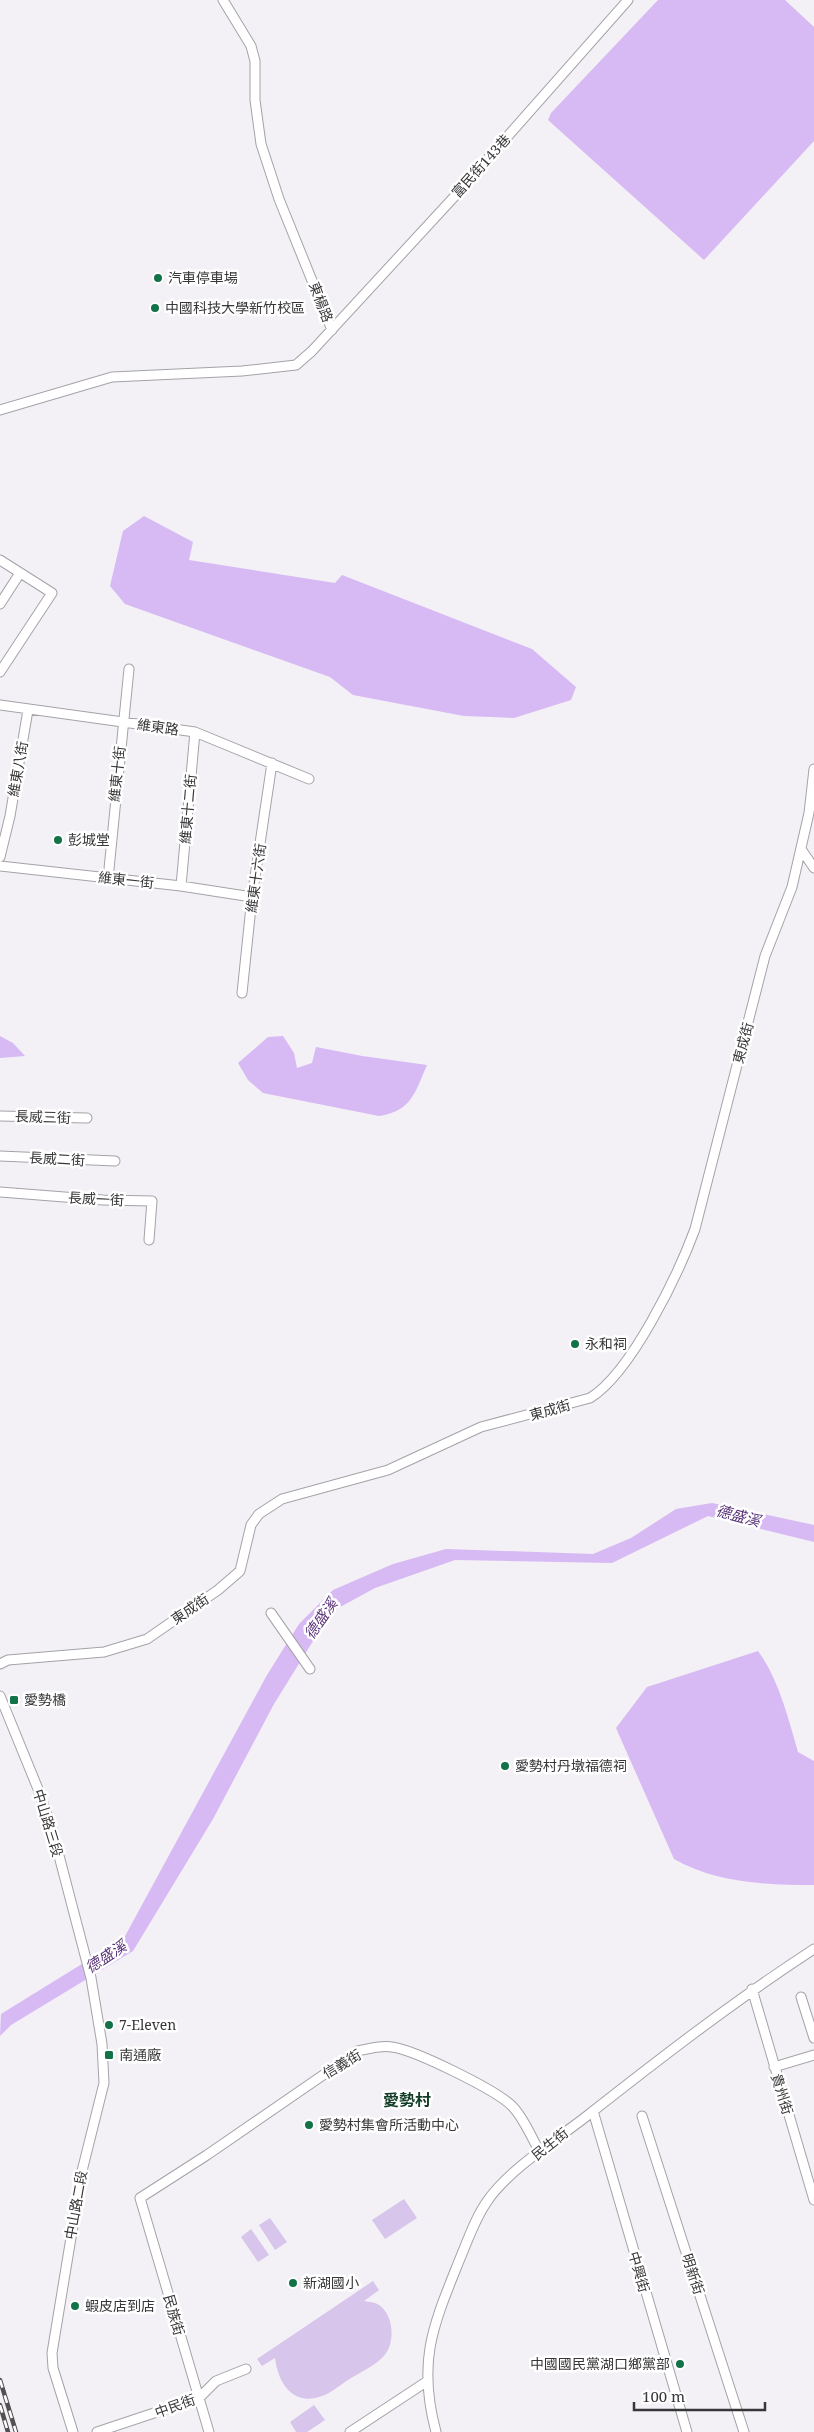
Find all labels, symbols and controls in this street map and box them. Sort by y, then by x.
street label: 富民街143巷 [447,130,514,202]
place label: 汽車停車場 [168,268,238,287]
marker: 汽車停車場 [152,272,164,284]
street label: 東楊路 [305,279,338,325]
place label: 中國科技大學新竹校區 [165,298,305,317]
marker: 中國科技大學新竹校區 [149,302,161,314]
street label: 維東路 [136,714,180,739]
street label: 維東八街 [3,740,32,798]
street label: 維東十街 [104,745,129,803]
street label: 維東十二街 [175,773,200,845]
place label: 彭城堂 [68,830,110,849]
marker: 彭城堂 [52,834,64,846]
street label: 維東十六街 [241,842,270,914]
street label: 維東一街 [97,867,155,892]
street label: 東成街 [728,1020,757,1066]
street label: 長威三街 [15,1106,71,1127]
street label: 長威二街 [29,1148,85,1169]
street label: 長威一街 [68,1188,124,1209]
place label: 永和祠 [585,1334,627,1353]
marker: 永和祠 [569,1338,581,1350]
street label: 東成街 [527,1395,573,1424]
water label: 德盛溪 [714,1500,765,1531]
street label: 東成街 [167,1589,212,1628]
water label: 德盛溪 [299,1593,342,1643]
place label: 愛勢橋 [24,1690,66,1709]
marker: 愛勢橋 [8,1694,20,1706]
place label: 愛勢村丹墩福德祠 [515,1756,627,1775]
marker: 愛勢村丹墩福德祠 [499,1760,511,1772]
street label: 中山路三段 [29,1787,68,1859]
water label: 德盛溪 [81,1934,131,1977]
place label: 7-Eleven [119,2015,176,2034]
marker: 7-Eleven [103,2019,115,2031]
place label: 南通廠 [119,2045,161,2064]
street label: 信義街 [319,2045,365,2083]
marker: 南通廠 [103,2049,115,2061]
street label: 貴州街 [767,2071,798,2117]
district label: 愛勢村 [383,2089,431,2111]
place label: 愛勢村集會所活動中心 [319,2115,459,2134]
marker: 愛勢村集會所活動中心 [303,2119,315,2131]
street label: 民生街 [527,2123,572,2164]
street label: 中山路二段 [60,2169,91,2241]
street label: 中興街 [625,2249,654,2295]
street label: 明新街 [678,2251,709,2297]
place label: 新湖國小 [303,2273,359,2292]
marker: 新湖國小 [287,2277,299,2289]
street label: 民族街 [160,2292,189,2338]
place label: 蝦皮店到店 [85,2296,155,2315]
marker: 蝦皮店到店 [69,2300,81,2312]
place label: 中國國民黨湖口鄉黨部 [530,2354,670,2373]
marker: 中國國民黨湖口鄉黨部 [674,2358,686,2370]
scale bar [634,2380,765,2412]
text: 100 m [642,2386,685,2406]
street label: 中民街 [152,2389,198,2422]

